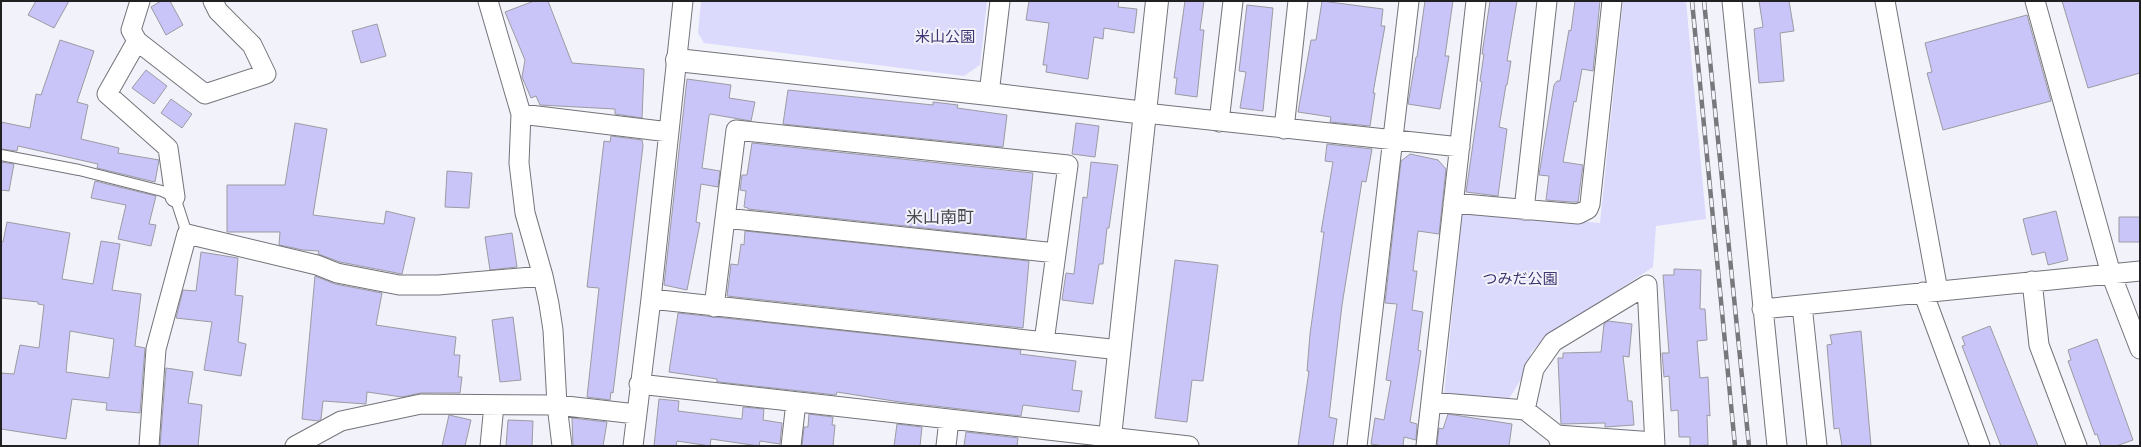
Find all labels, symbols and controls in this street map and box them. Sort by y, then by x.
park label: 米山公園 [915,27,975,46]
district label: 米山南町 [906,206,974,228]
park label: つみだ公園 [1482,269,1558,288]

